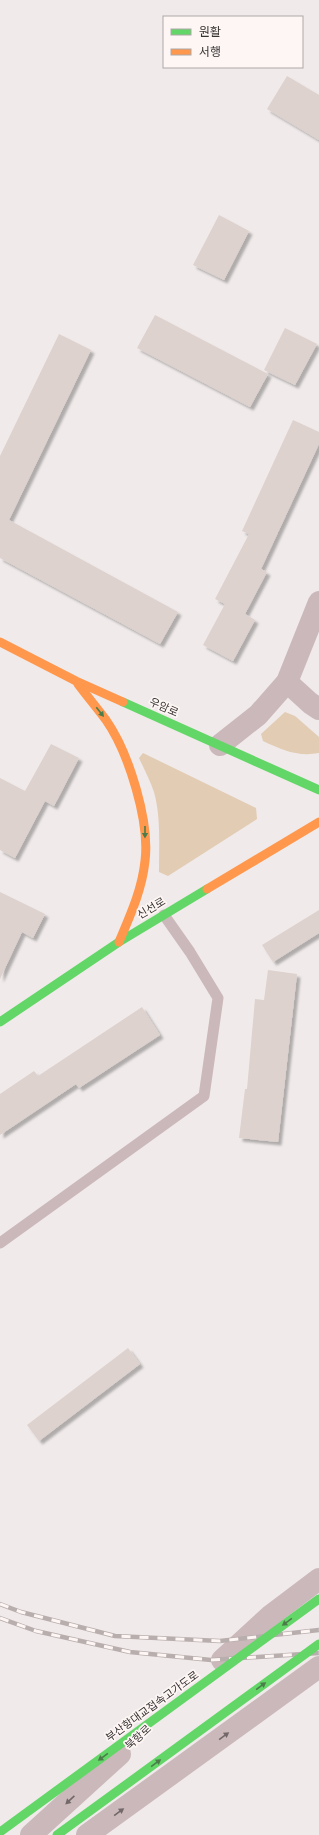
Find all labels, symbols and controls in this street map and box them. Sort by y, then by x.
legend [163,16,303,68]
text: 원활 [199,24,221,39]
text: 서행 [199,44,221,59]
street label: 우암로 [147,694,181,720]
one-way arrow [96,706,104,717]
one-way arrow [142,826,148,839]
street label: 신선로 [134,894,168,922]
one-way arrow [282,1618,293,1626]
street label: 부산항대교접속고가도로 [103,1668,201,1744]
one-way arrow [256,1682,266,1690]
street label: 북항로 [122,1722,154,1752]
one-way arrow [219,1732,229,1740]
one-way arrow [98,1753,109,1761]
one-way arrow [151,1759,161,1767]
one-way arrow [65,1795,75,1805]
one-way arrow [113,1808,124,1816]

